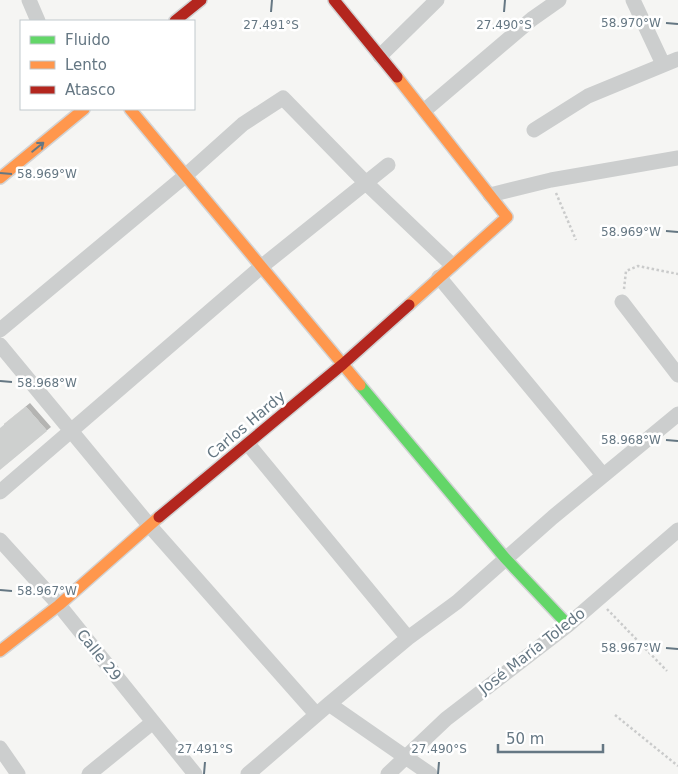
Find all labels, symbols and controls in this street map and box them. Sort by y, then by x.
text: 58.970°W [601,16,661,30]
text: 27.491°S [243,18,299,32]
text: 27.490°S [476,18,532,32]
legend [20,20,195,110]
text: Fluido [65,31,110,49]
text: Lento [65,56,107,74]
text: Atasco [65,81,115,99]
one-way arrow [31,141,44,152]
text: 58.969°W [17,167,77,181]
text: 58.969°W [601,225,661,239]
text: 58.968°W [17,376,77,390]
street label: Carlos Hardy [203,387,289,463]
text: 58.968°W [601,433,661,447]
text: 58.967°W [17,584,77,598]
street label: José María Toledo [475,604,589,699]
street label: Calle 29 [73,626,125,684]
text: 58.967°W [601,641,661,655]
scale bar [498,722,603,754]
text: 50 m [506,730,544,748]
text: 27.491°S [177,742,233,756]
text: 27.490°S [411,742,467,756]

